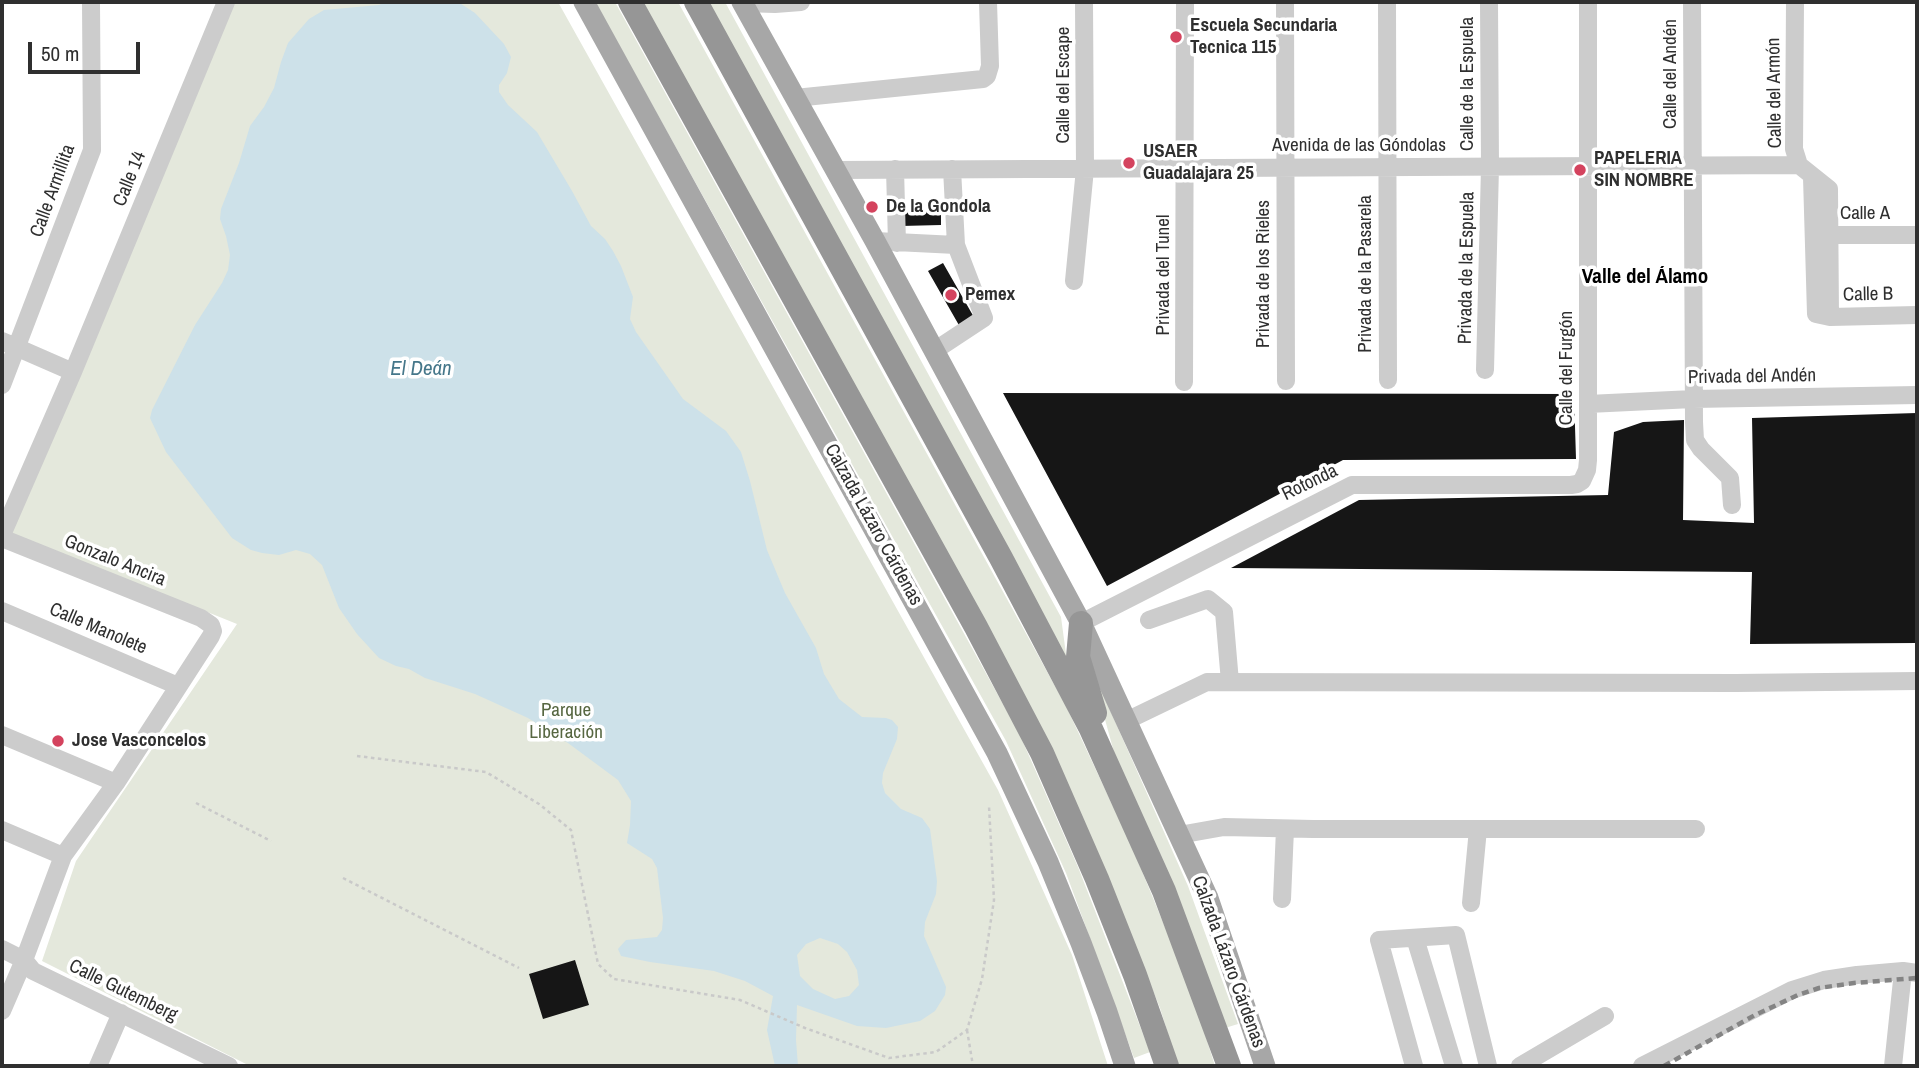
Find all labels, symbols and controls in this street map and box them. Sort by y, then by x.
place label: Escuela Secundaria Tecnica 115 [1190,15,1337,59]
street label: Calle de la Espuela [1457,17,1479,151]
street label: Calle del Andén [1660,19,1682,129]
street label: Calle del Escape [1053,27,1075,143]
scale bar [32,28,144,72]
marker: Escuela Secundaria Tecnica 115 [1168,29,1184,45]
street label: Calle del Armón [1763,37,1787,149]
text: 50 m [41,39,79,68]
street label: Avenida de las Góndolas [1272,135,1446,157]
place label: USAER Guadalajara 25 [1143,141,1254,185]
street label: Calle Armillita [26,142,80,240]
street label: Calle 14 [109,148,151,210]
place label: PAPELERIA SIN NOMBRE [1594,148,1694,192]
marker: USAER Guadalajara 25 [1121,155,1137,171]
marker: PAPELERIA SIN NOMBRE [1572,162,1588,178]
street label: Privada de la Espuela [1454,192,1480,344]
street label: Privada de la Pasarela [1355,195,1377,353]
place label: De la Gondola [886,196,991,218]
marker: De la Gondola [864,199,880,215]
street label: Privada de los Rieles [1253,200,1275,348]
street label: Calle A [1840,203,1890,225]
street label: Privada del Tunel [1153,215,1175,335]
district label: Valle del Álamo [1582,264,1708,290]
street label: Calle B [1843,283,1893,307]
place label: Pemex [965,284,1015,306]
marker: Pemex [943,287,959,303]
street label: Calle del Furgón [1556,311,1578,425]
water label: El Deán [390,356,452,382]
street label: Privada del Andén [1688,364,1816,390]
street label: Calzada Lázaro Cárdenas [819,440,927,610]
street label: Rotonda [1279,460,1341,506]
street label: Gonzalo Ancira [61,530,169,592]
street label: Calle Manolete [46,598,150,660]
park label: Parque Liberación [529,700,603,744]
place label: Jose Vasconcelos [72,730,206,752]
marker: Jose Vasconcelos [50,733,66,749]
street label: Calzada Lázaro Cárdenas [1186,873,1270,1051]
street label: Calle Gutemberg [65,955,181,1027]

